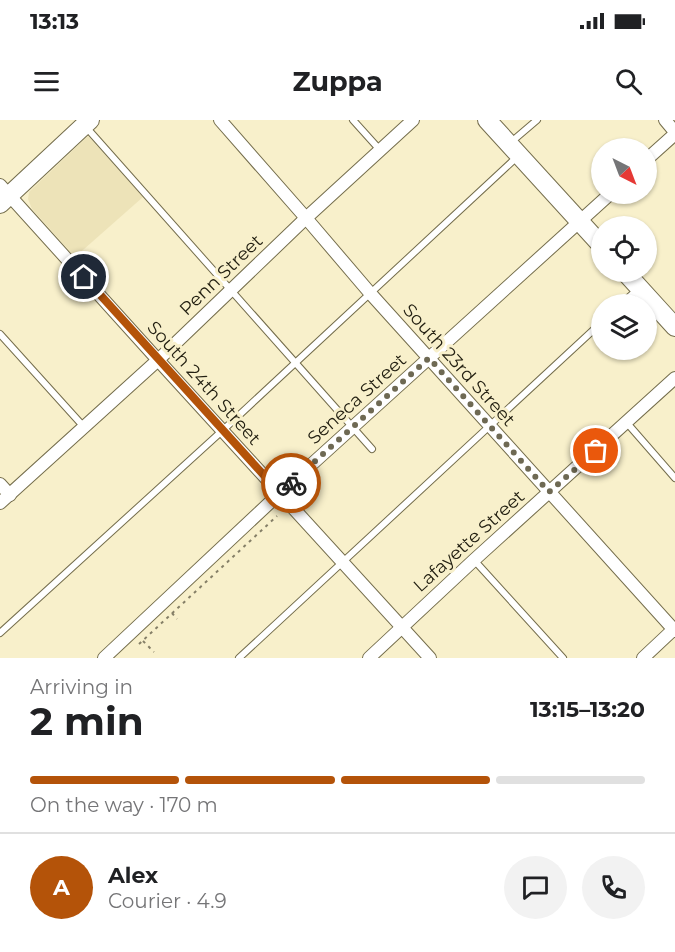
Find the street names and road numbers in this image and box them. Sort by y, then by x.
street label: Penn Street [175,230,267,320]
street label: South 23rd Street [398,299,520,431]
street label: South 24th Street [143,317,265,449]
street label: Seneca Street [303,349,411,449]
street label: Lafayette Street [409,485,529,597]

